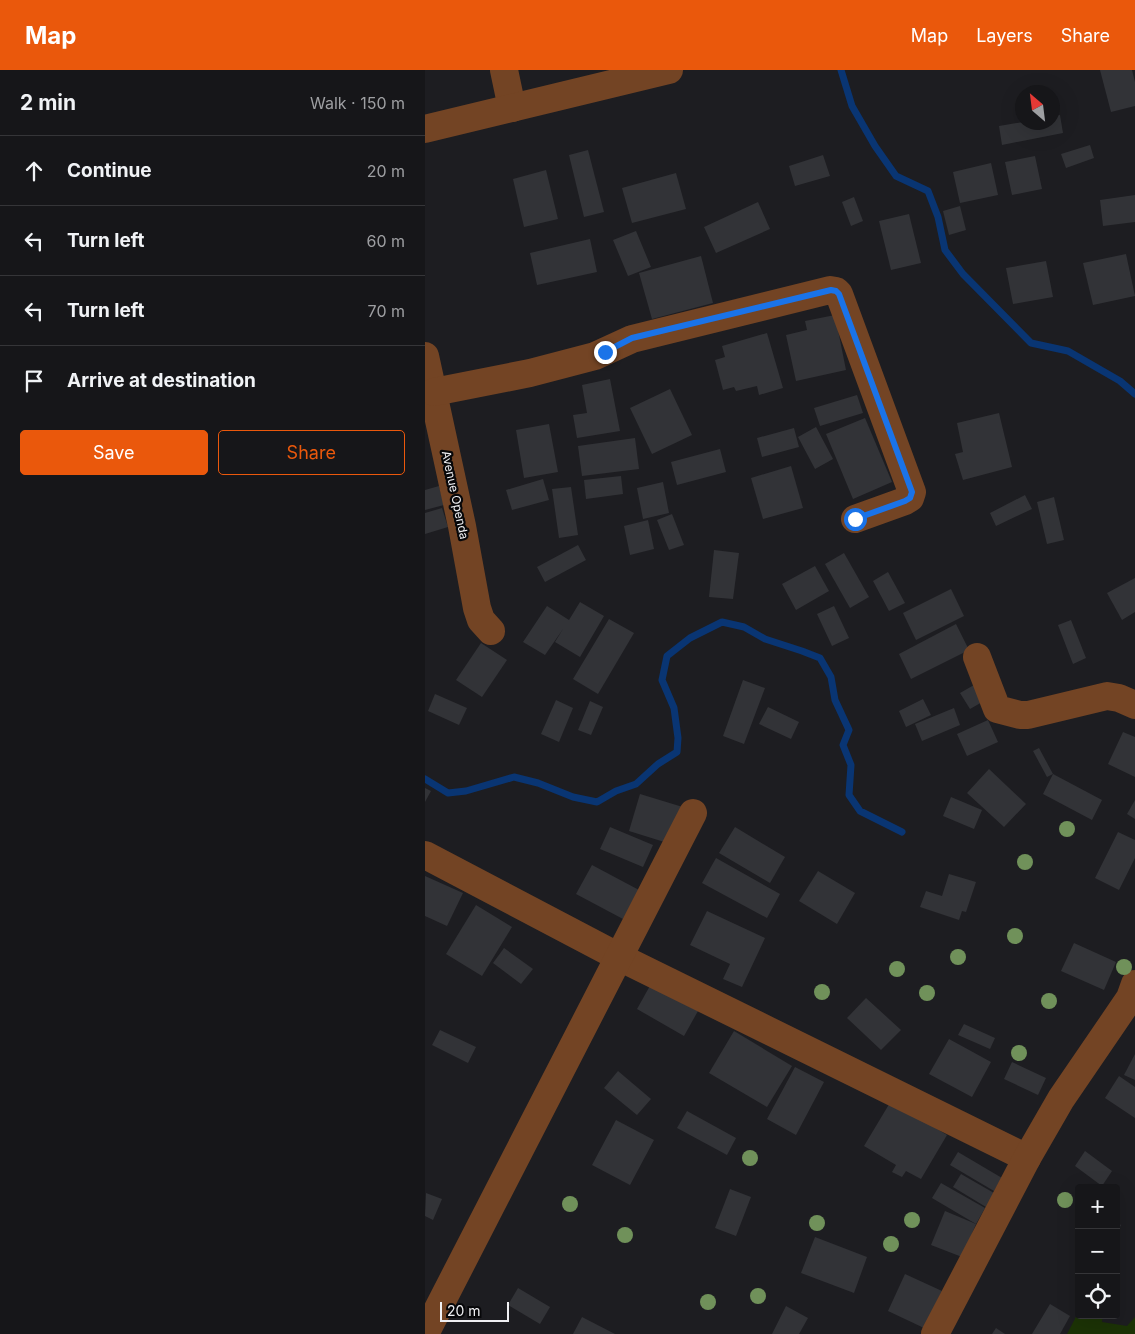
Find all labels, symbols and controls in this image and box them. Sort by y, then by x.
text: Map [25,21,76,50]
text: Map [911,25,948,46]
text: Layers [976,25,1033,46]
text: Share [1061,25,1110,46]
north arrow [1015,85,1060,130]
text: 2 min [20,90,76,115]
text: Walk · 150 m [310,93,405,113]
icon: ahead [20,157,48,185]
text: Continue [67,159,152,182]
text: 20 m [367,161,405,181]
icon: left [20,227,48,255]
text: Turn left [67,229,145,252]
text: 60 m [366,231,405,251]
icon: left [20,297,48,325]
text: Turn left [67,299,145,322]
text: 70 m [368,301,405,321]
route end [594,341,617,364]
icon: arrive [20,367,48,395]
text: Arrive at destination [67,369,256,392]
button: Save [20,430,208,475]
button: Share [218,430,405,475]
street label: Avenue Openda [439,449,472,541]
route start [844,508,867,531]
map controls [1075,1184,1120,1319]
button: + [1075,1184,1120,1229]
button: − [1075,1229,1120,1274]
button: locate [1075,1274,1120,1319]
scale bar [440,1299,509,1322]
text: 20 m [447,1302,481,1319]

